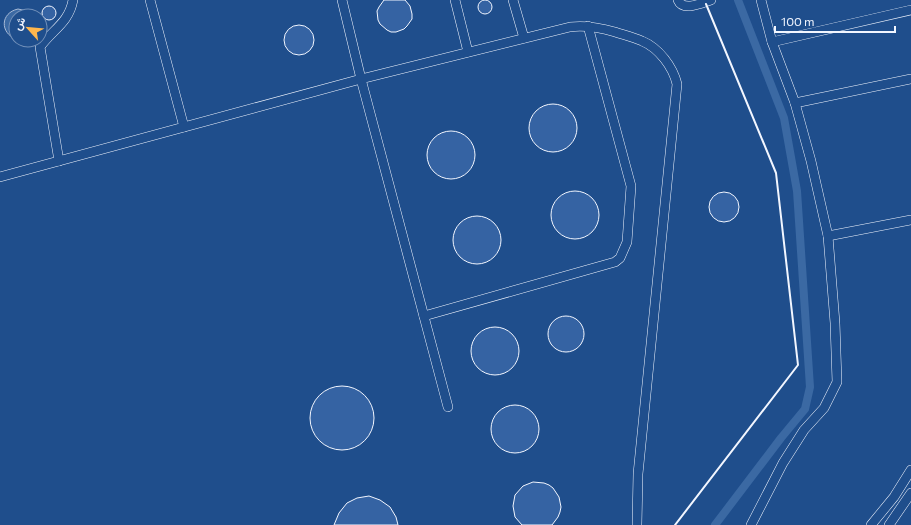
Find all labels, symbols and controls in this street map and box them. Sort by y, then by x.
north arrow [8,8,48,48]
scale bar [775,8,895,34]
text: ش [10,14,28,33]
text: 100 m [781,14,815,28]

